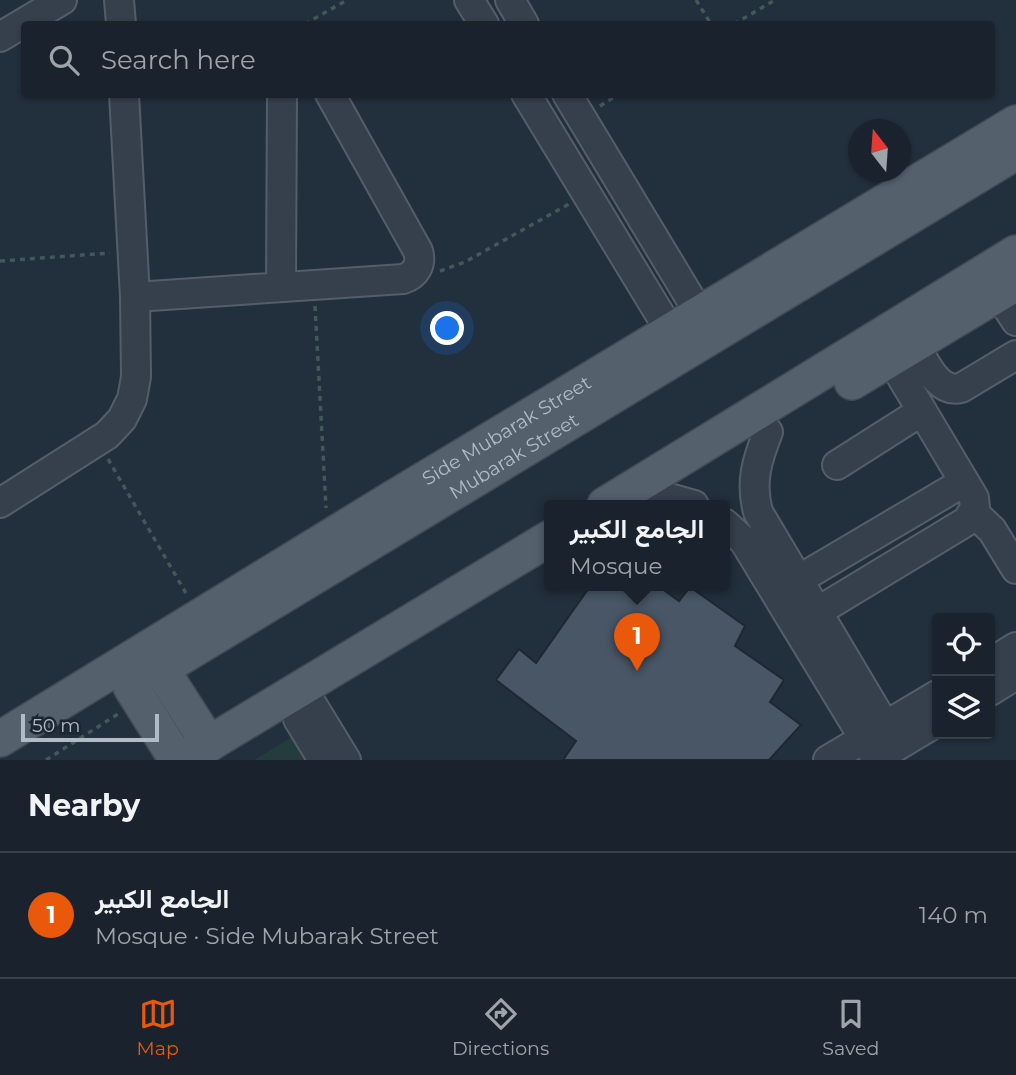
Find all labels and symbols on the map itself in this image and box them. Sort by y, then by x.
north arrow [848,119,911,182]
your location [430,311,464,345]
street label: Side Mubarak Street [418,371,596,489]
street label: Mubarak Street [445,409,583,505]
pin: 1 [614,613,660,671]
scale bar [21,711,159,743]

